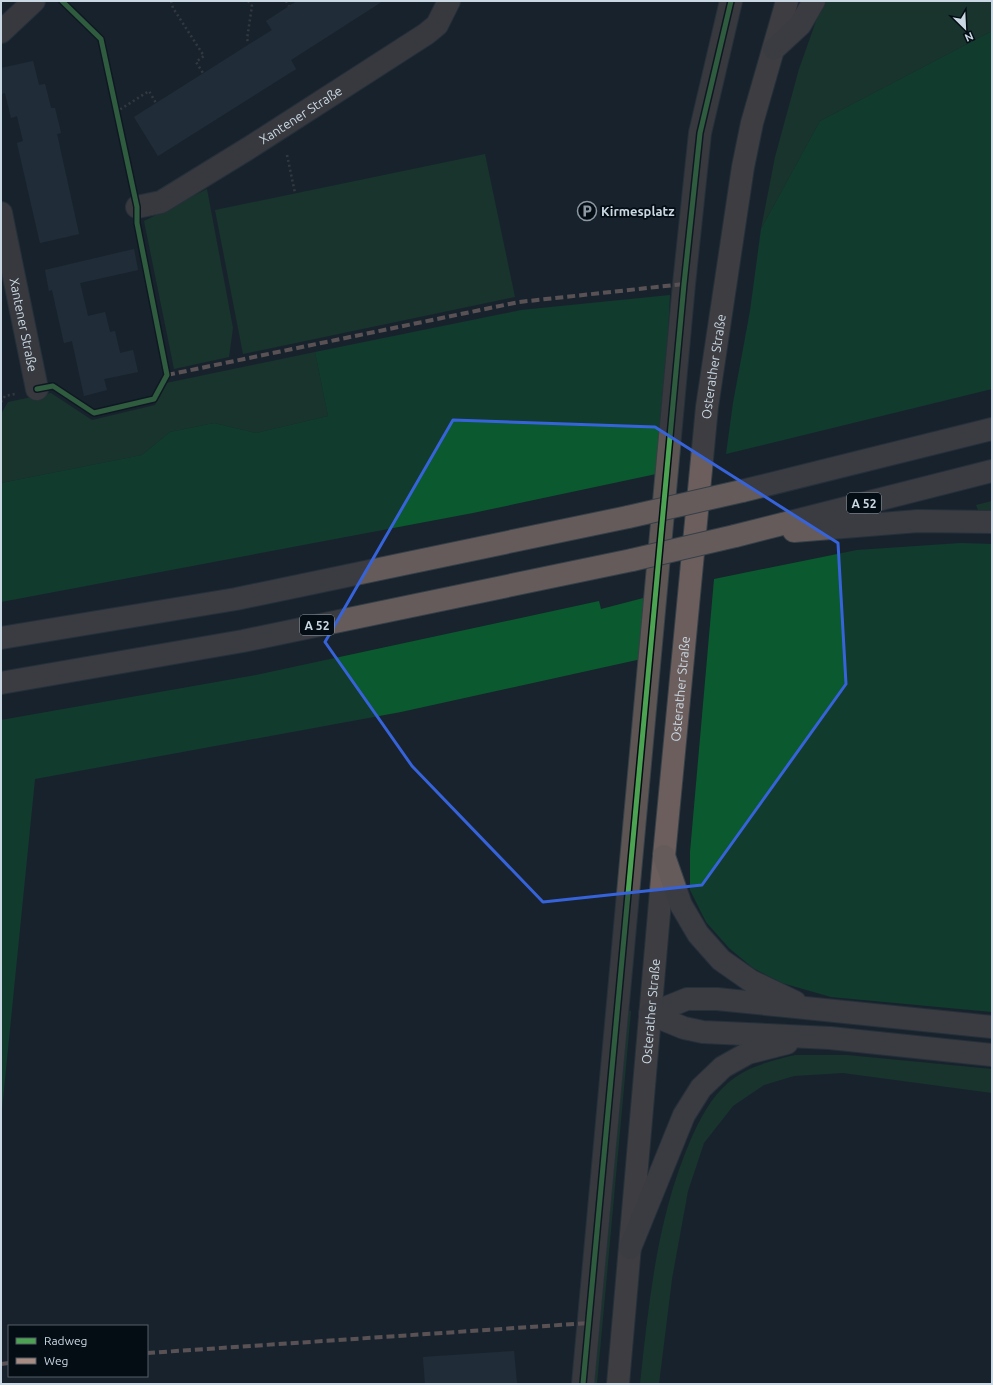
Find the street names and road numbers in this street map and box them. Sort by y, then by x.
street label: Xantener Straße [257,83,344,147]
street label: Xantener Straße [7,277,40,373]
street label: Osterather Straße [699,313,728,420]
road number: A 52 [847,493,881,513]
road number: A 52 [300,615,334,635]
street label: Osterather Straße [668,635,692,742]
street label: Osterather Straße [639,958,662,1065]

